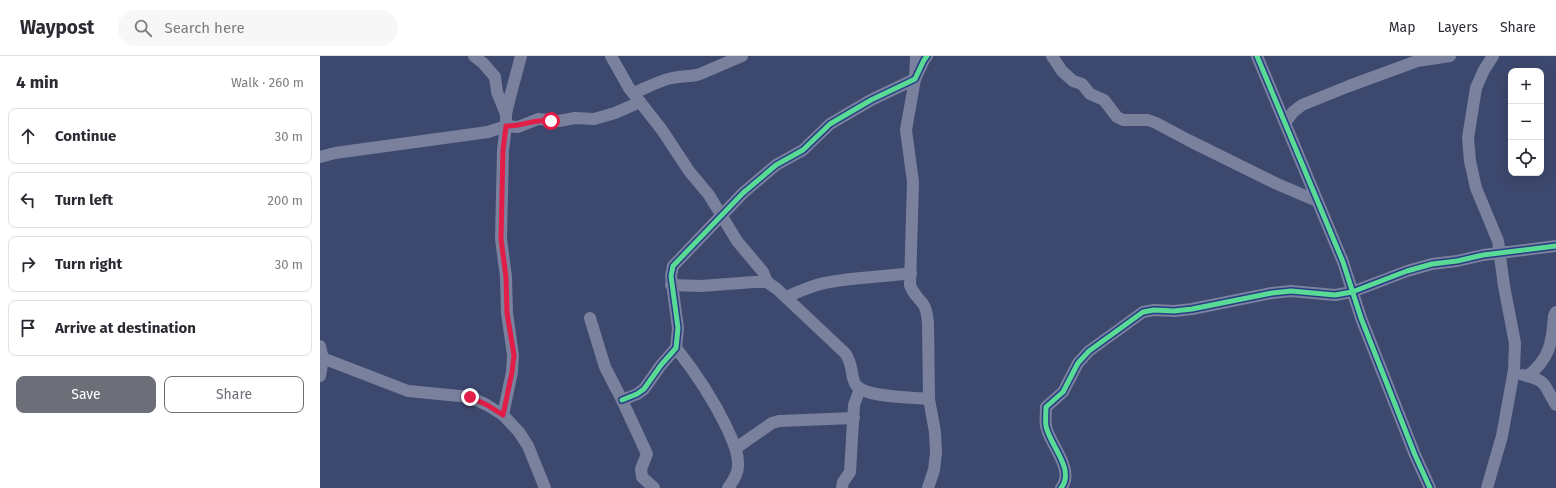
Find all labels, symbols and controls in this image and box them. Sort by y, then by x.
search box [118,10,398,46]
text: Waypost [20,16,94,39]
icon: search [132,17,154,39]
text: Search here [164,19,245,37]
text: Map [1389,19,1415,36]
text: Layers [1437,19,1478,36]
text: Share [1500,19,1536,36]
map controls [1508,68,1544,176]
button: + [1508,68,1544,104]
text: 4 min [16,72,59,93]
text: Walk · 260 m [231,75,304,90]
button: − [1508,104,1544,140]
route start [542,112,560,130]
icon: ahead [17,125,39,147]
text: Continue [55,127,116,145]
text: 30 m [275,129,303,144]
button: locate [1508,140,1544,176]
icon: left [17,189,39,211]
text: Turn left [55,191,113,209]
text: 200 m [267,193,303,208]
icon: right [17,253,39,275]
text: Turn right [55,255,122,273]
text: 30 m [275,257,303,272]
icon: arrive [17,317,39,339]
text: Arrive at destination [55,319,196,337]
button: Save [16,376,156,413]
button: Share [164,376,304,413]
route end [461,388,479,406]

